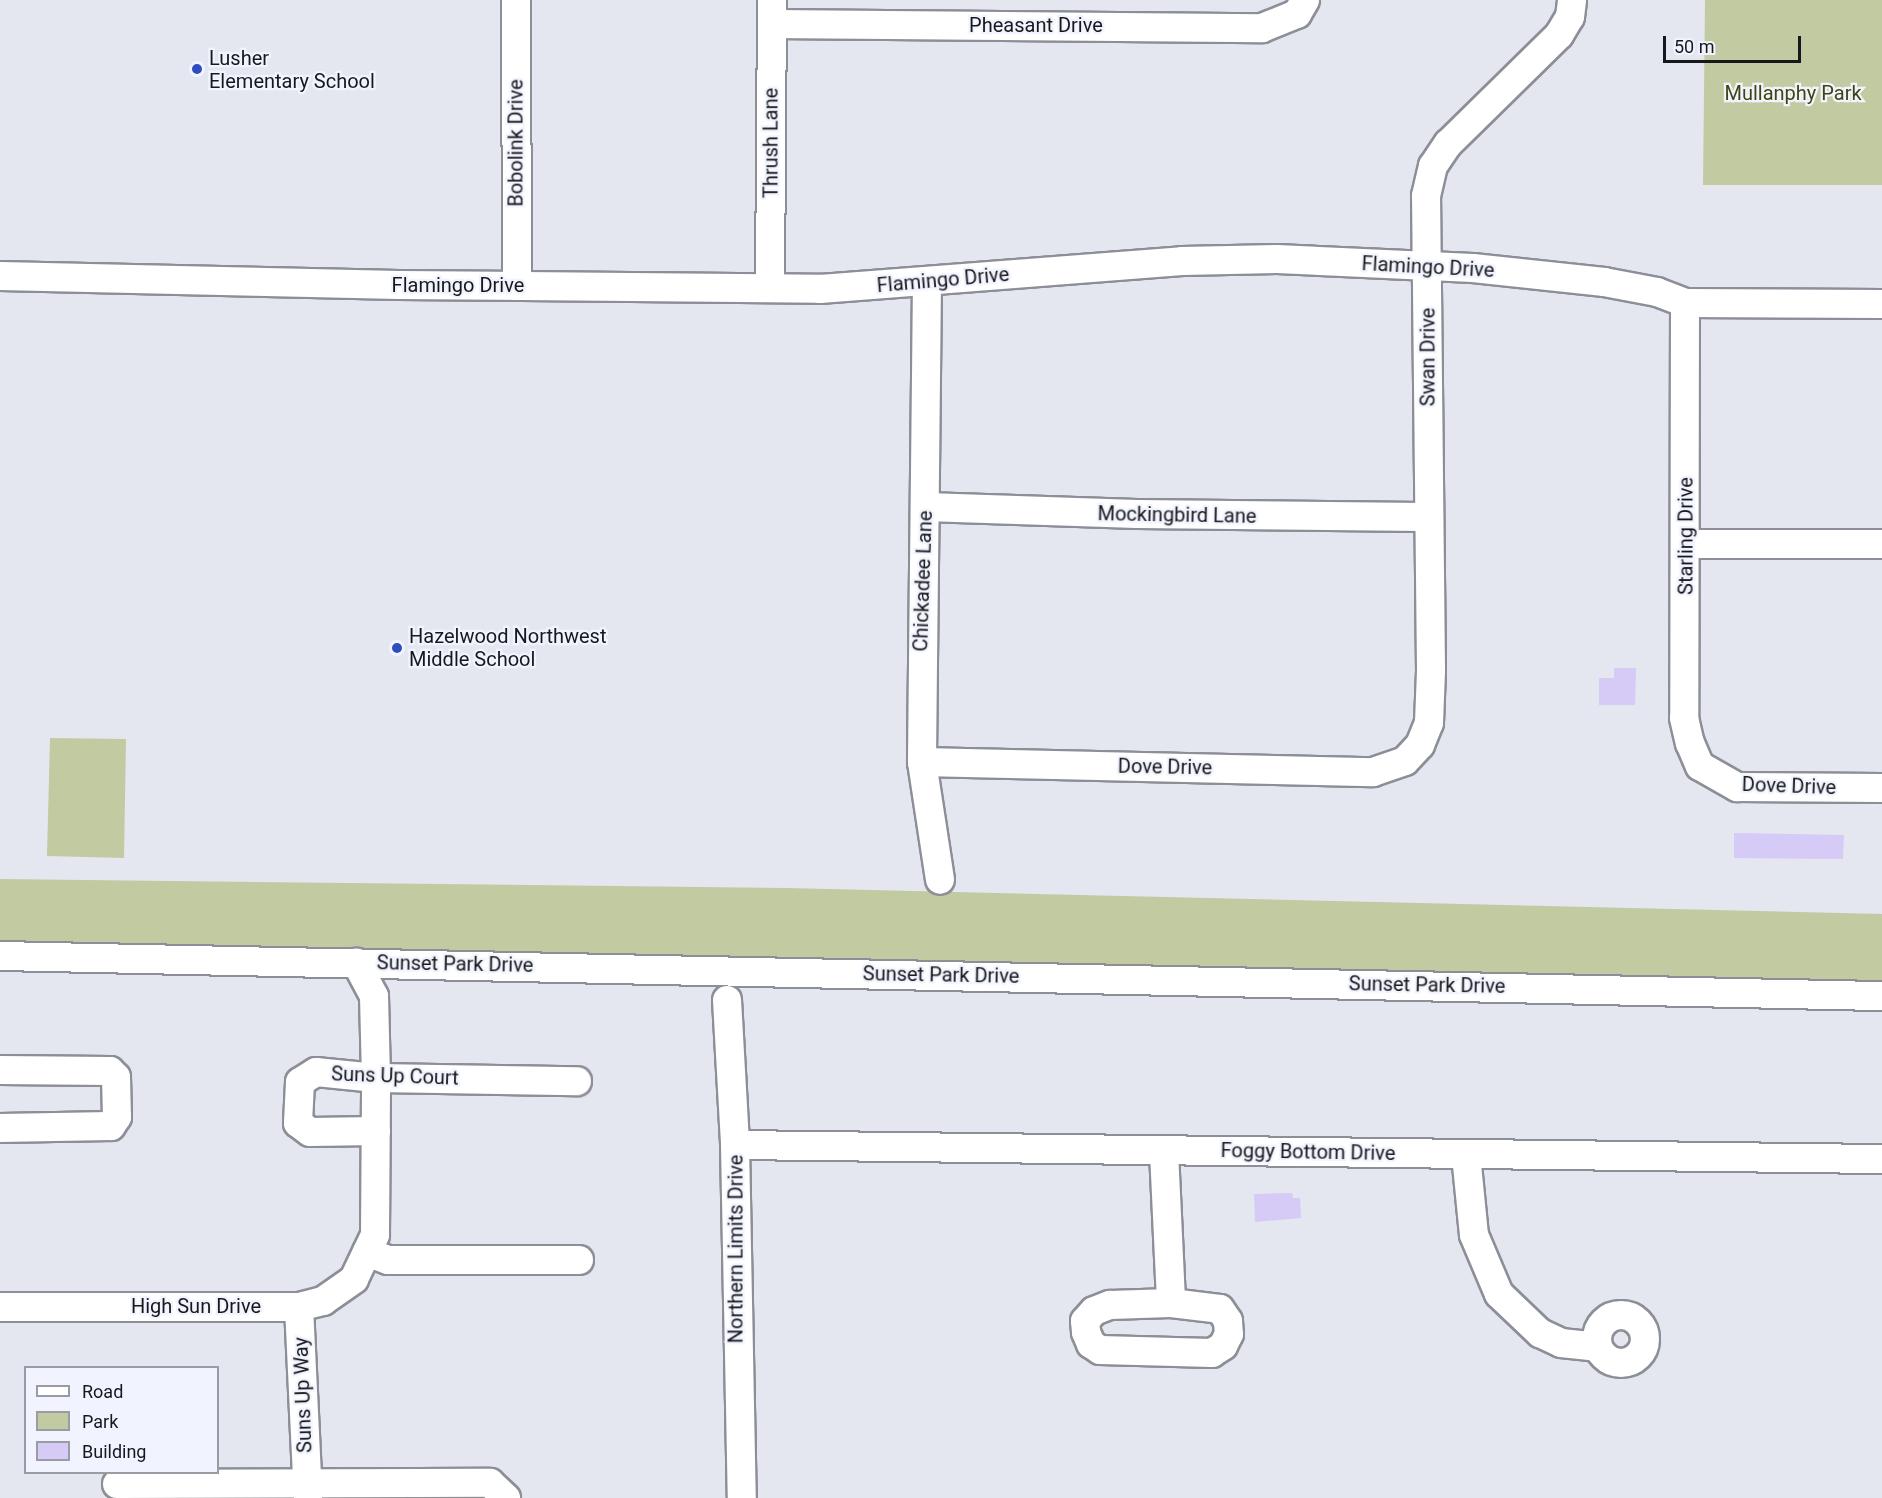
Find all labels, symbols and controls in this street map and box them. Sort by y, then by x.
street label: Pheasant Drive [969,13,1103,37]
scale bar [1666,24,1804,62]
text: 50 m [1674,36,1714,57]
place label: Lusher Elementary School [209,46,375,93]
marker: Lusher Elementary School [190,62,204,76]
street label: Bobolink Drive [504,79,528,207]
park label: Mullanphy Park [1724,81,1862,105]
street label: Thrush Lane [759,88,783,198]
street label: Flamingo Drive [1361,252,1495,282]
street label: Flamingo Drive [876,262,1010,298]
street label: Flamingo Drive [392,273,524,297]
street label: Swan Drive [1416,308,1440,406]
street label: Starling Drive [1674,477,1698,595]
street label: Mockingbird Lane [1097,502,1257,528]
street label: Chickadee Lane [909,510,937,652]
place label: Hazelwood Northwest Middle School [409,624,606,671]
marker: Hazelwood Northwest Middle School [390,641,404,655]
street label: Dove Drive [1118,754,1212,780]
street label: Dove Drive [1741,772,1837,800]
street label: Sunset Park Drive [377,951,533,977]
street label: Sunset Park Drive [863,962,1019,988]
street label: Sunset Park Drive [1349,972,1505,998]
street label: Suns Up Court [331,1062,459,1090]
street label: Foggy Bottom Drive [1220,1138,1396,1166]
street label: Northern Limits Drive [724,1155,748,1343]
street label: High Sun Drive [131,1294,261,1318]
street label: Suns Up Way [289,1337,317,1453]
legend [24,1366,219,1474]
text: Road [82,1381,123,1402]
text: Park [82,1411,118,1432]
text: Building [82,1441,146,1462]

